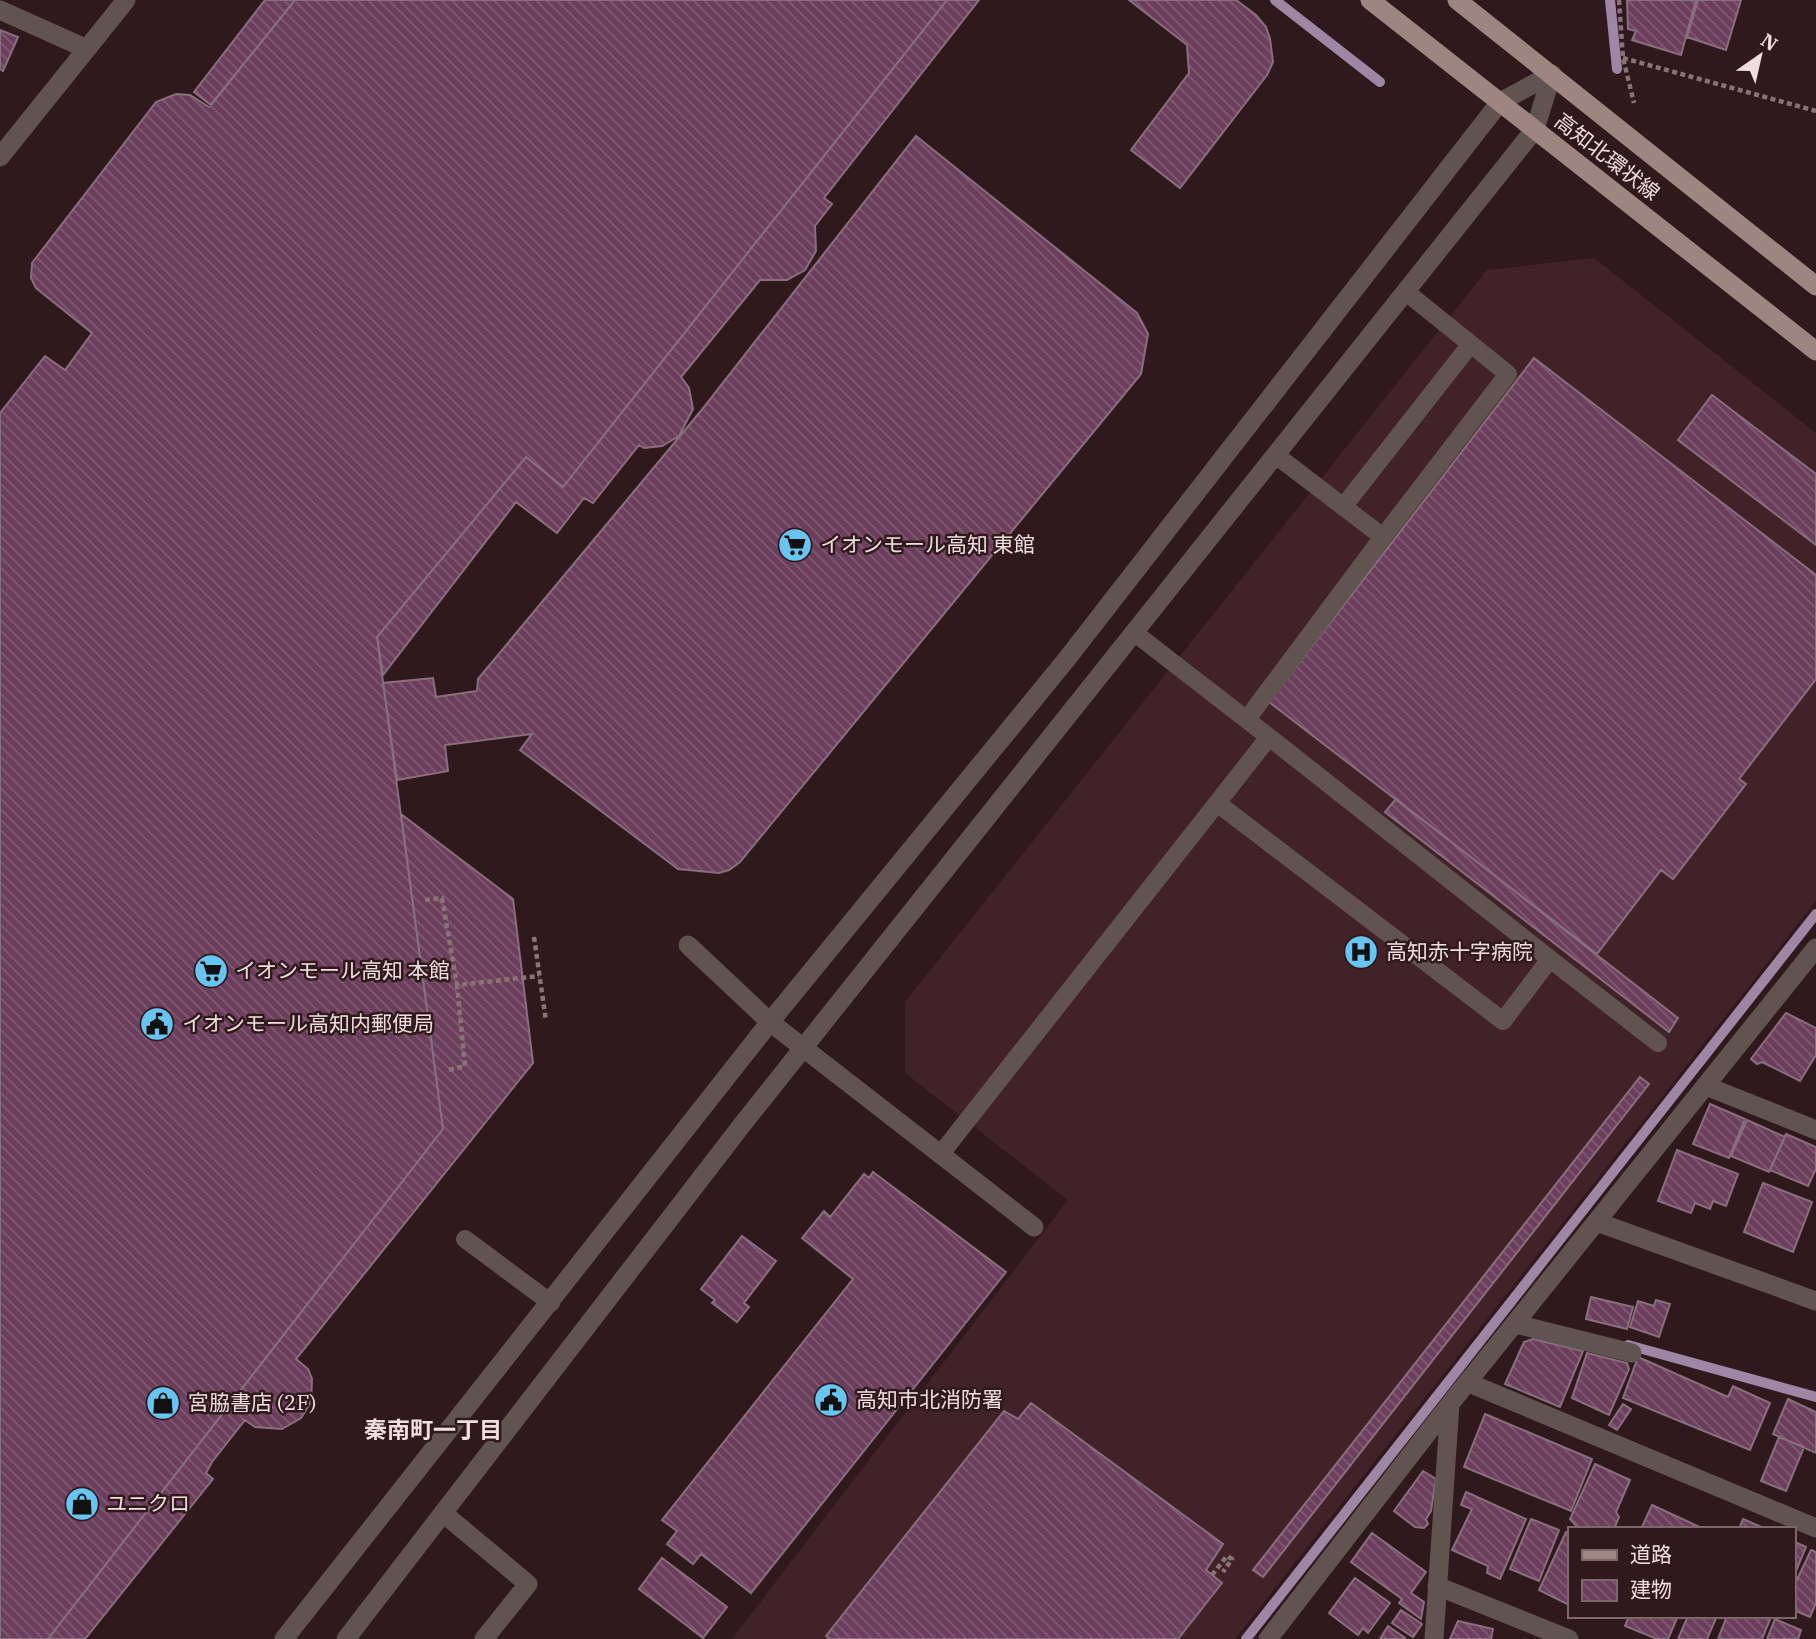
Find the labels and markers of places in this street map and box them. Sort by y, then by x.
supermarket icon: イオンモール高知 東館 [776,526,814,564]
place label: イオンモール高知 東館 [820,530,1035,558]
hospital icon: 高知赤十字病院 [1342,933,1380,971]
place label: 高知赤十字病院 [1386,937,1533,965]
supermarket icon: イオンモール高知 本館 [192,952,230,990]
place label: イオンモール高知 本館 [235,956,450,984]
public building icon: イオンモール高知内郵便局 [138,1005,176,1043]
place label: イオンモール高知内郵便局 [182,1009,434,1037]
public building icon: 高知市北消防署 [812,1381,850,1419]
shop icon: 宮脇書店 (2F) [144,1384,182,1422]
place label: 高知市北消防署 [856,1385,1003,1413]
place label: 宮脇書店 (2F) [188,1388,316,1416]
shop icon: ユニクロ [63,1485,101,1523]
place label: ユニクロ [106,1489,190,1517]

